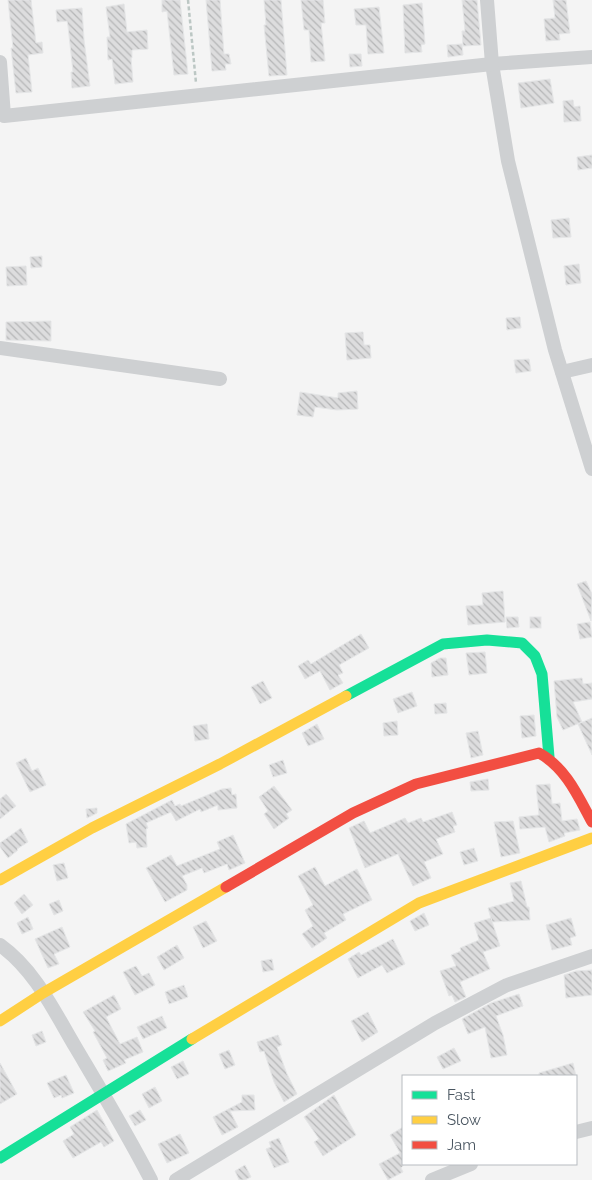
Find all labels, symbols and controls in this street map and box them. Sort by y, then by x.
legend [402,1075,577,1165]
text: Fast [447,1086,475,1104]
text: Slow [447,1111,481,1129]
text: Jam [447,1136,476,1154]

